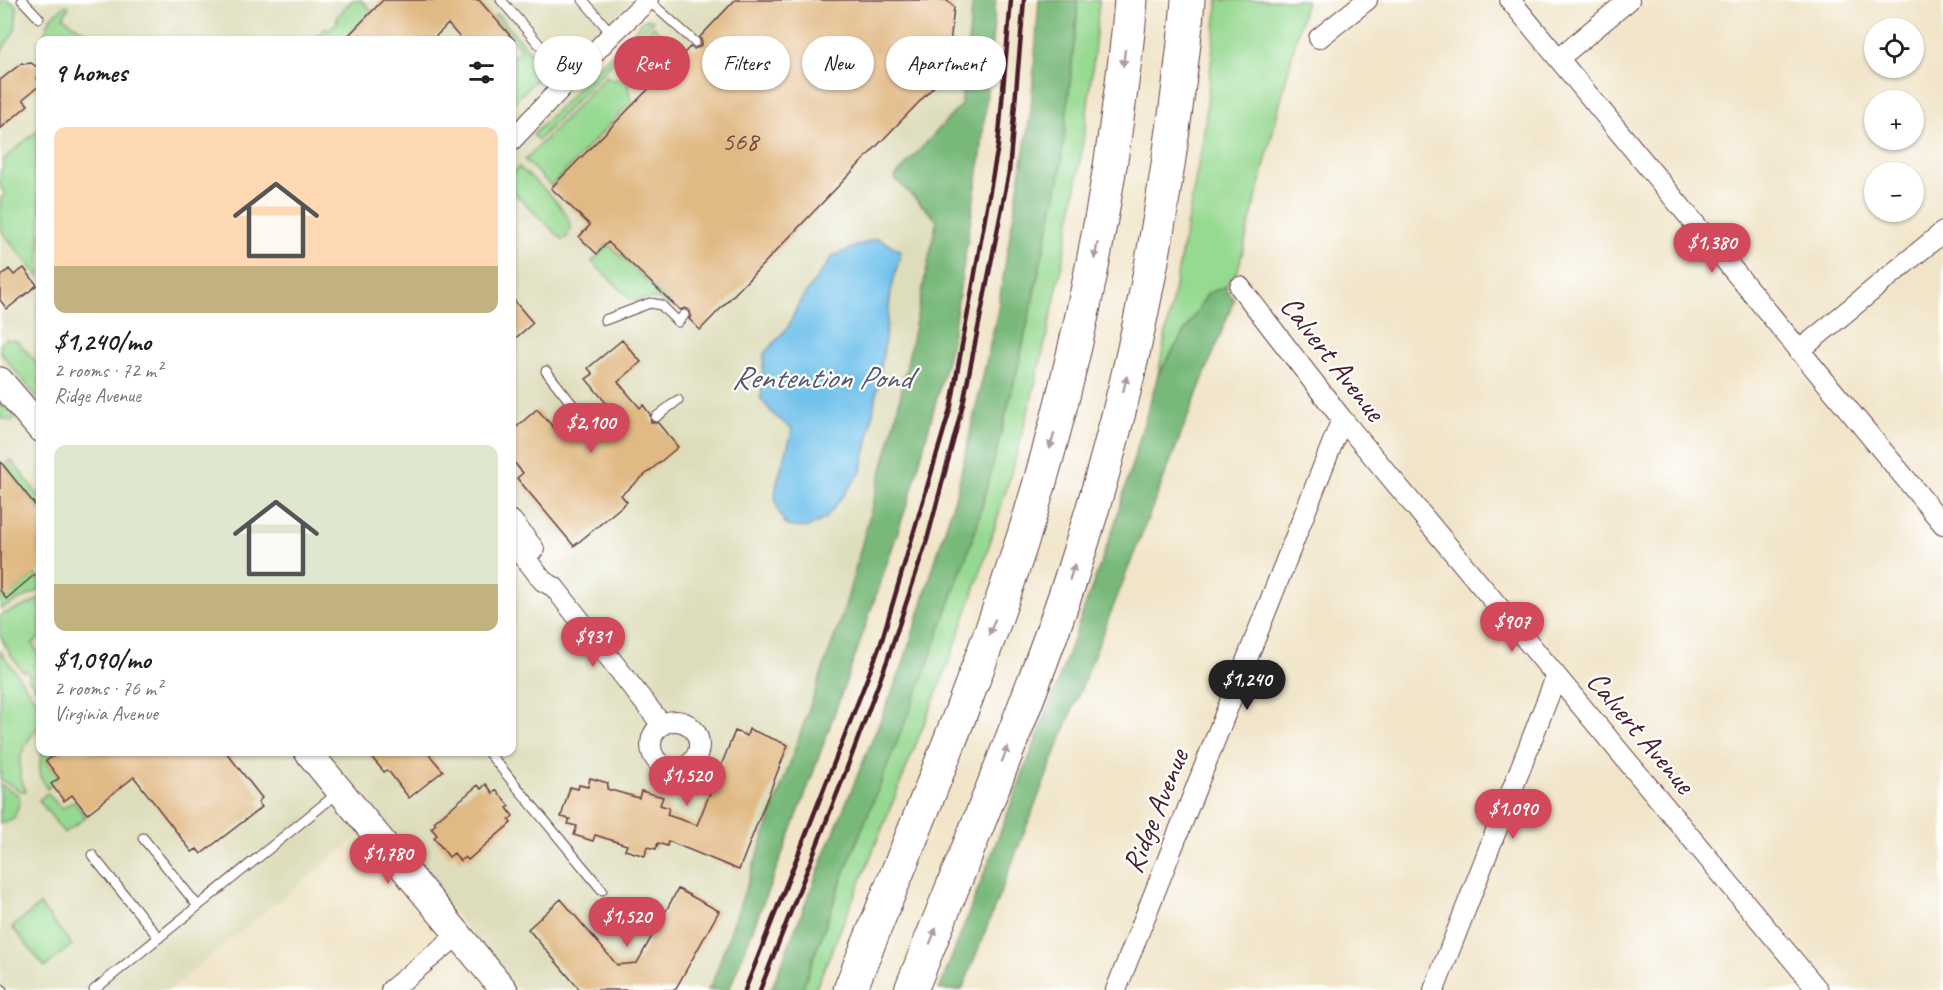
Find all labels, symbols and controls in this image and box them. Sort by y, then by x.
map controls [1864,18,1924,222]
button: locate [1864,18,1924,78]
chip: Buy [534,36,602,90]
chip: Rent [614,36,690,90]
chip: Filters [702,36,790,90]
chip: New [802,36,874,90]
chip: Apartment [886,36,1006,90]
one-way arrow [1120,49,1129,68]
text: 9 homes [54,56,127,89]
icon: filters [465,56,498,89]
button: + [1864,90,1924,150]
house number: 568 [722,124,761,158]
button: − [1864,162,1924,222]
icon: home [222,166,330,274]
pin: $1,380 [1663,223,1761,274]
text: $1,380 [1688,230,1736,255]
one-way arrow [1091,242,1100,261]
street label: Calvert Avenue [1272,288,1395,430]
text: $1,240/mo [54,325,151,358]
water label: Rentention Pond [731,357,920,398]
text: 2 rooms · 72 m² [54,358,162,383]
one-way arrow [1121,375,1131,393]
text: Ridge Avenue [54,383,141,408]
pin: $2,100 [542,403,640,454]
text: $2,100 [567,410,615,435]
one-way arrow [1047,432,1056,450]
icon: home [222,484,330,592]
one-way arrow [1068,563,1078,581]
pin: $907 [1476,602,1548,653]
text: $907 [1494,609,1530,634]
pin: $931 [557,617,629,668]
one-way arrow [987,618,997,636]
text: $931 [575,624,611,649]
text: $1,090/mo [54,643,151,676]
pin: $1,240 [1198,660,1296,711]
street label: Calvert Avenue [1579,663,1705,803]
text: $1,240 [1223,667,1271,692]
text: 2 rooms · 76 m² [54,676,162,701]
text: Virginia Avenue [54,701,158,726]
street label: Ridge Avenue [1113,742,1198,878]
one-way arrow [1000,745,1010,763]
pin: $1,520 [638,756,736,807]
text: $1,520 [663,763,711,788]
pin: $1,090 [1464,789,1562,840]
text: $1,090 [1489,796,1537,821]
pin: $1,780 [339,834,437,885]
text: $1,780 [364,841,412,866]
pin: $1,520 [578,897,676,948]
text: $1,520 [603,904,651,929]
one-way arrow [928,926,938,944]

